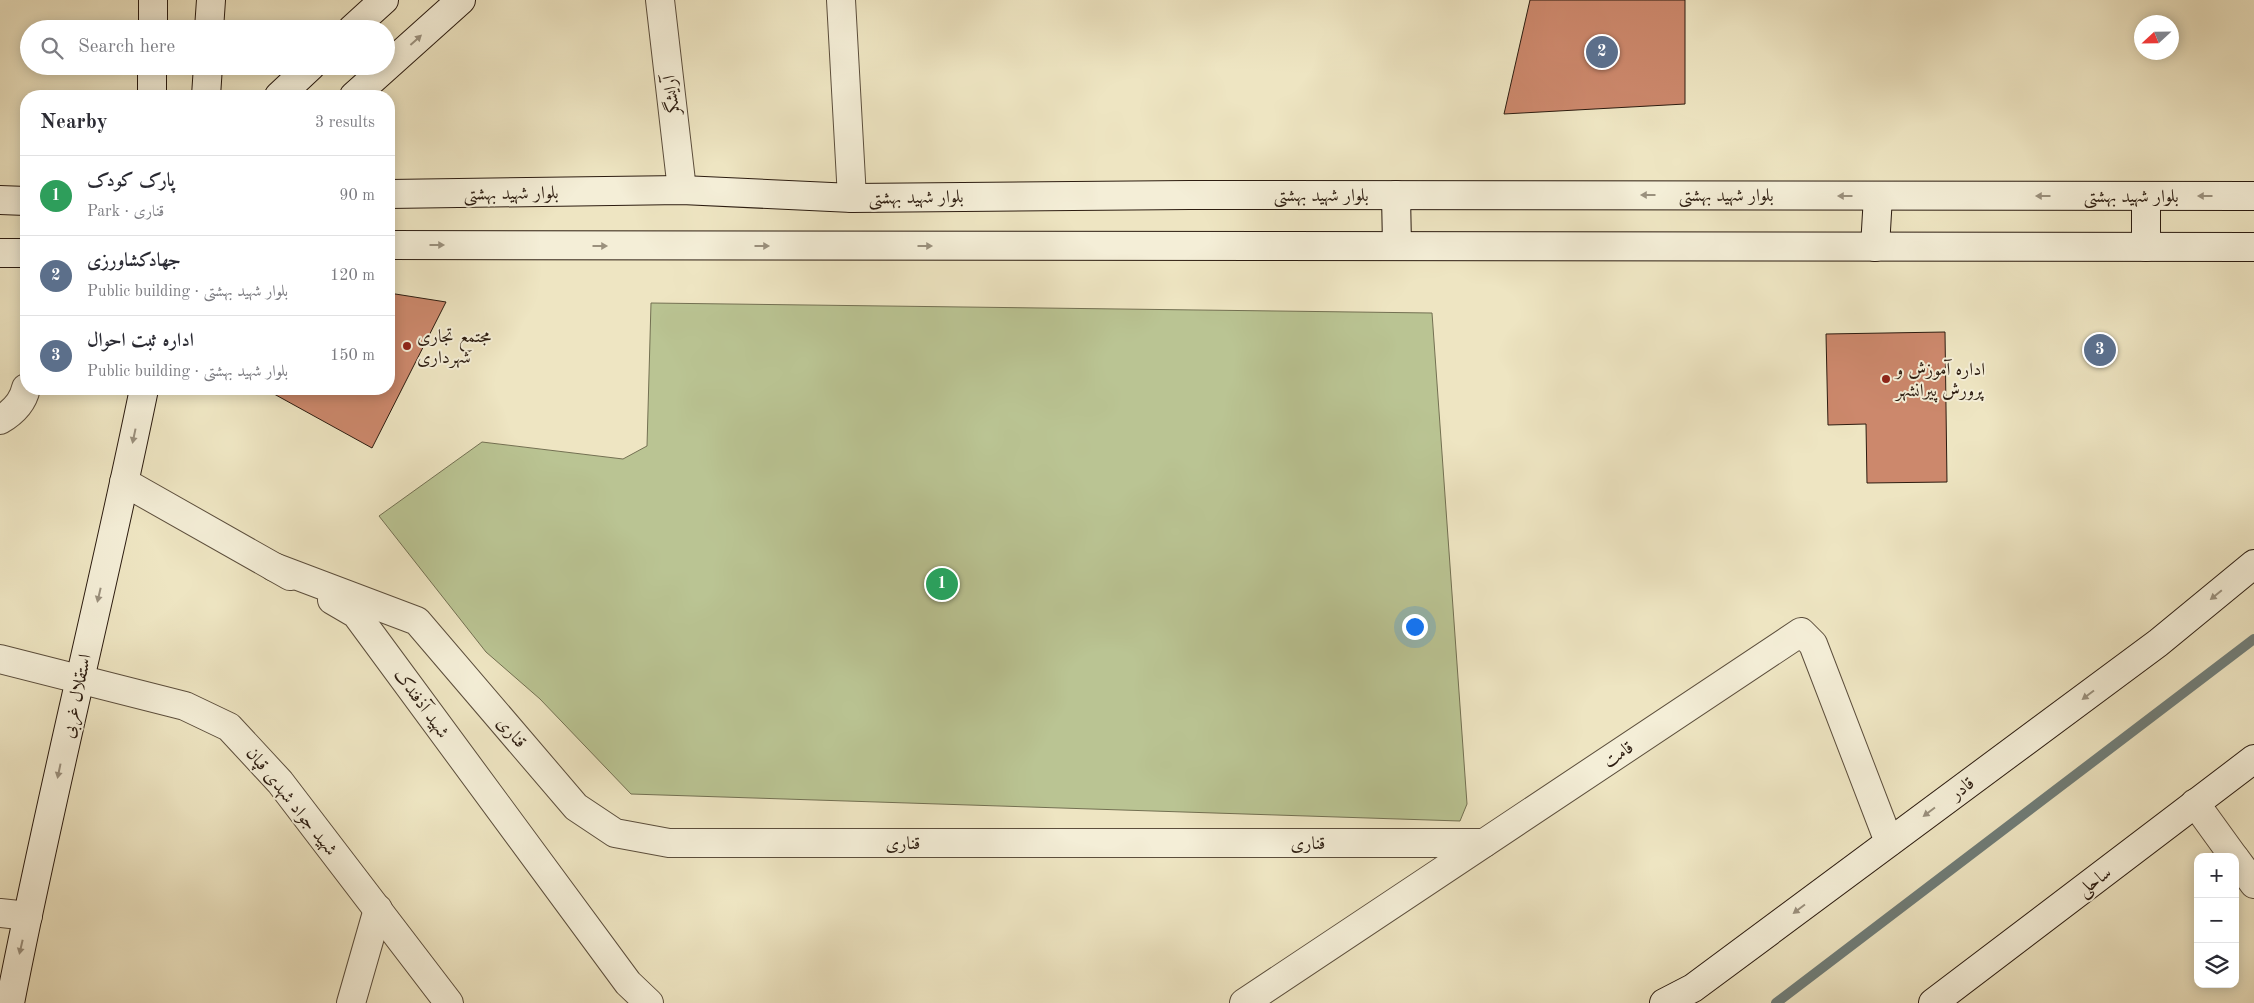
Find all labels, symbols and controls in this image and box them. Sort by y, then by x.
north arrow [2134,15,2179,60]
search box [20,20,395,75]
pin: 2 [1586,33,1618,71]
icon: search [38,34,66,62]
one-way arrow [410,34,422,46]
text: Search here [78,38,175,57]
street label: آرایشگر [657,72,686,118]
text: Nearby [40,112,108,133]
text: 3 results [315,115,375,131]
text: پارک کودک [87,172,175,191]
street label: بلوار شهید بهشتی [463,184,559,207]
street label: بلوار شهید بهشتی [1273,187,1369,208]
street label: بلوار شهید بهشتی [1678,187,1774,208]
text: 1 [51,188,61,204]
text: 90 m [339,188,375,204]
street label: بلوار شهید بهشتی [868,188,964,211]
street label: بلوار شهید بهشتی [2083,188,2179,209]
one-way arrow [1640,191,1656,199]
one-way arrow [1837,191,1853,199]
one-way arrow [2035,192,2051,200]
one-way arrow [2197,192,2213,200]
text: Park · قناری [87,204,164,220]
one-way arrow [430,241,446,249]
one-way arrow [592,242,608,250]
one-way arrow [755,242,771,250]
one-way arrow [917,242,933,250]
text: جهادکشاورزی [87,252,181,271]
text: 2 [51,268,61,284]
text: 120 m [330,268,375,284]
text: Public building · بلوار شهید بهشتی [87,284,288,300]
place label: مجتمع تجاری شهرداری [417,328,491,369]
pin: 3 [2084,331,2116,369]
text: اداره ثبت احوال [87,332,194,351]
marker: مجتمع تجاری شهرداری [401,340,413,352]
text: 3 [51,348,61,364]
text: 150 m [330,348,375,364]
place label: اداره آموزش و پرورش پیرانشهر [1894,359,1985,403]
text: Public building · بلوار شهید بهشتی [87,364,288,380]
marker: اداره آموزش و پرورش پیرانشهر [1880,373,1892,385]
one-way arrow [130,429,138,444]
pin: 1 [926,565,958,603]
one-way arrow [95,588,103,603]
one-way arrow [2210,590,2223,601]
your location [1402,614,1428,640]
street label: استقلال غربی [59,652,98,741]
street label: شهید آذفندک [389,664,454,743]
one-way arrow [2081,690,2095,700]
street label: قناری [492,714,529,752]
street label: قامت [1600,738,1637,771]
street label: شهید جواد شهدی قپان [241,744,340,860]
one-way arrow [55,763,63,778]
street label: قادر [1946,774,1978,805]
one-way arrow [1923,807,1936,818]
street label: قناری [886,835,920,854]
street label: قناری [1291,835,1325,854]
map controls [2194,853,2239,988]
button: + [2194,853,2239,898]
street label: ساحلی [2074,863,2117,903]
button: − [2194,898,2239,943]
one-way arrow [1792,904,1806,914]
one-way arrow [17,939,25,954]
button: layers [2194,943,2239,988]

